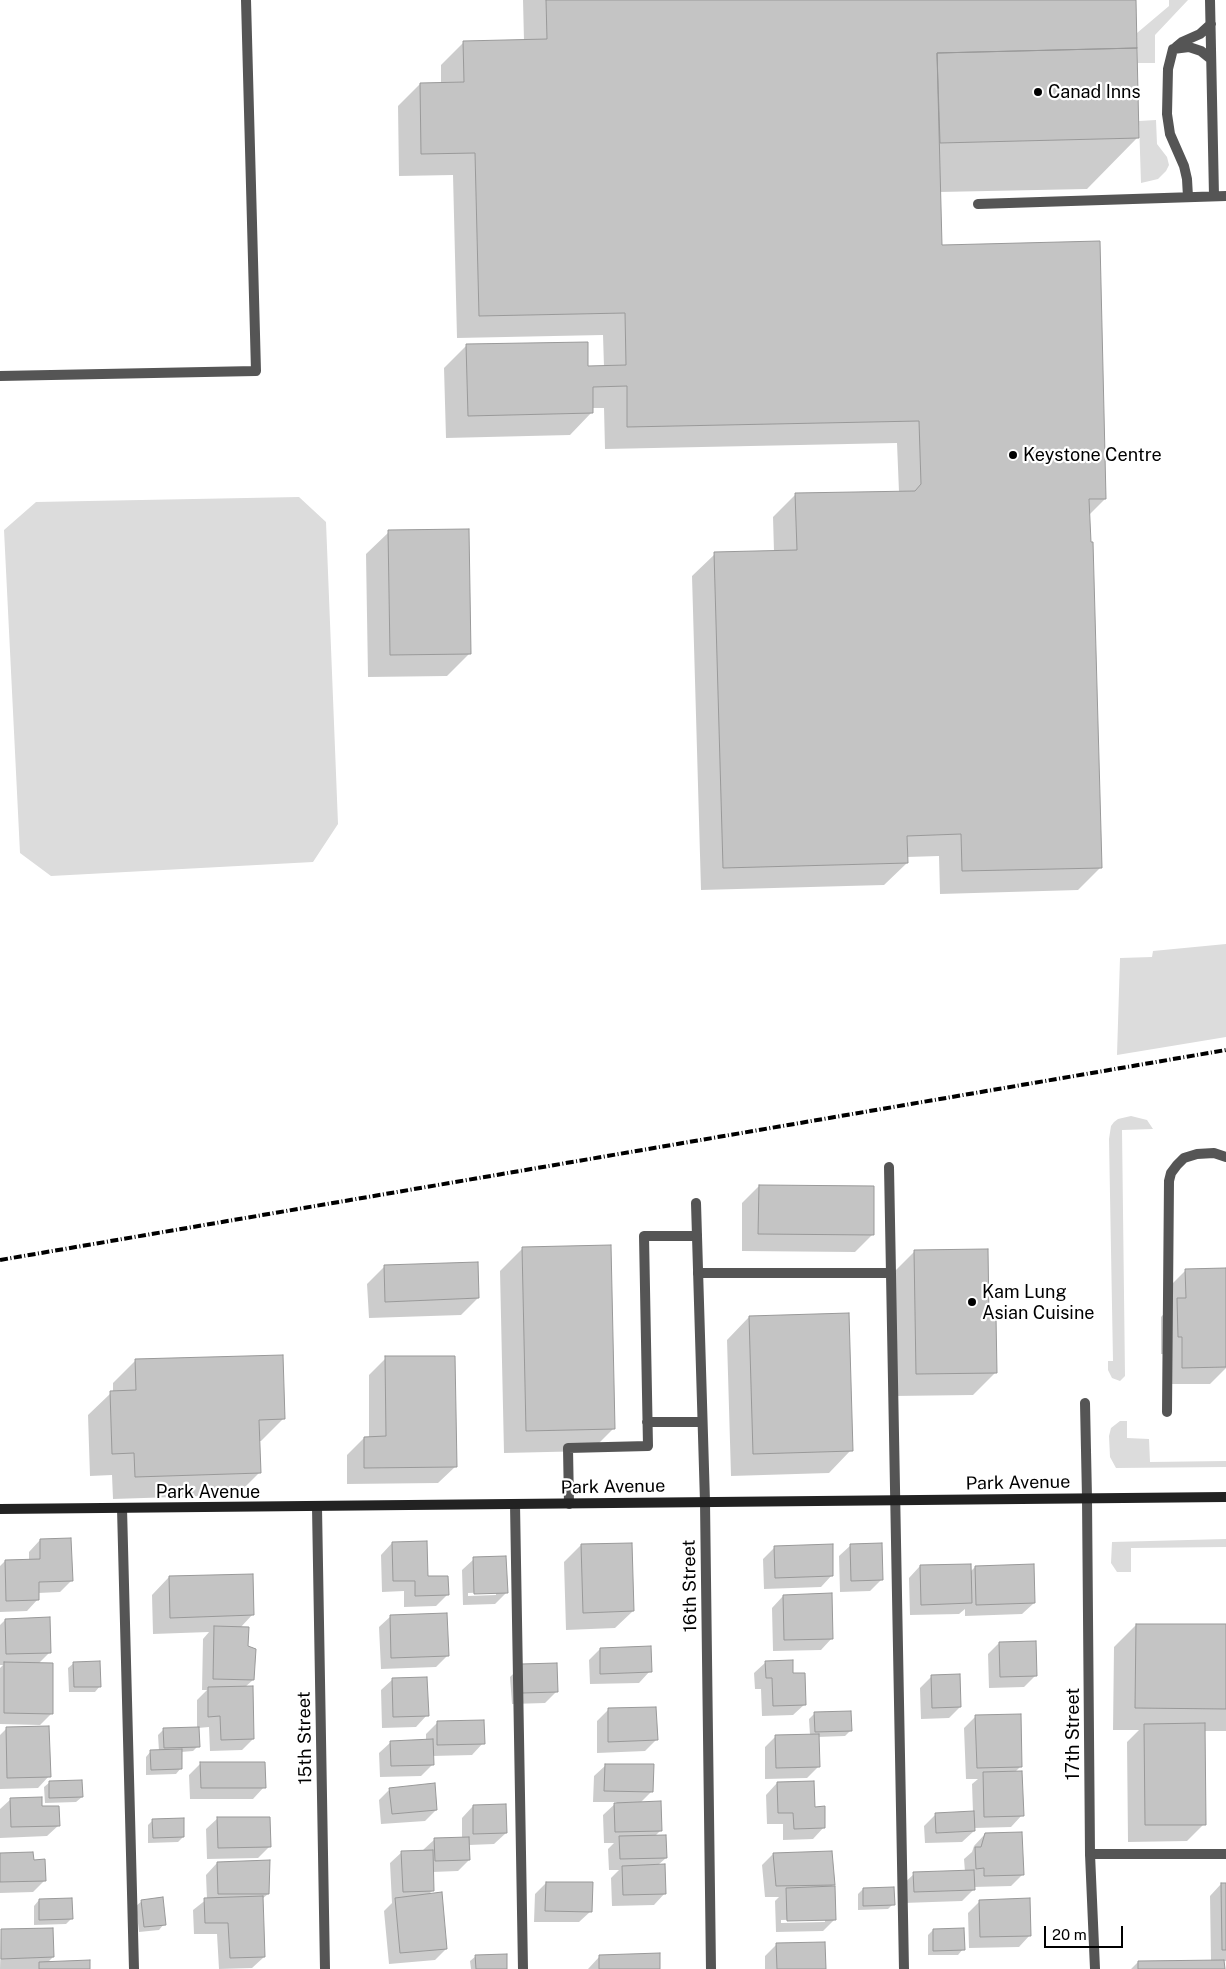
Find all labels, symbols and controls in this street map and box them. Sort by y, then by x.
place label: Canad Inns [1048,81,1141,103]
marker: Canad Inns [1032,86,1044,98]
place label: Keystone Centre [1023,444,1162,466]
marker: Keystone Centre [1007,449,1019,461]
place label: Kam Lung Asian Cuisine [982,1281,1094,1324]
marker: Kam Lung Asian Cuisine [966,1296,978,1308]
street label: Park Avenue [966,1471,1070,1495]
street label: Park Avenue [561,1475,665,1499]
street label: Park Avenue [156,1481,260,1503]
street label: 16th Street [678,1539,702,1633]
street label: 17th Street [1062,1688,1084,1780]
street label: 15th Street [293,1691,317,1785]
scale bar [1046,1916,1125,1948]
text: 20 m [1052,1926,1087,1943]

